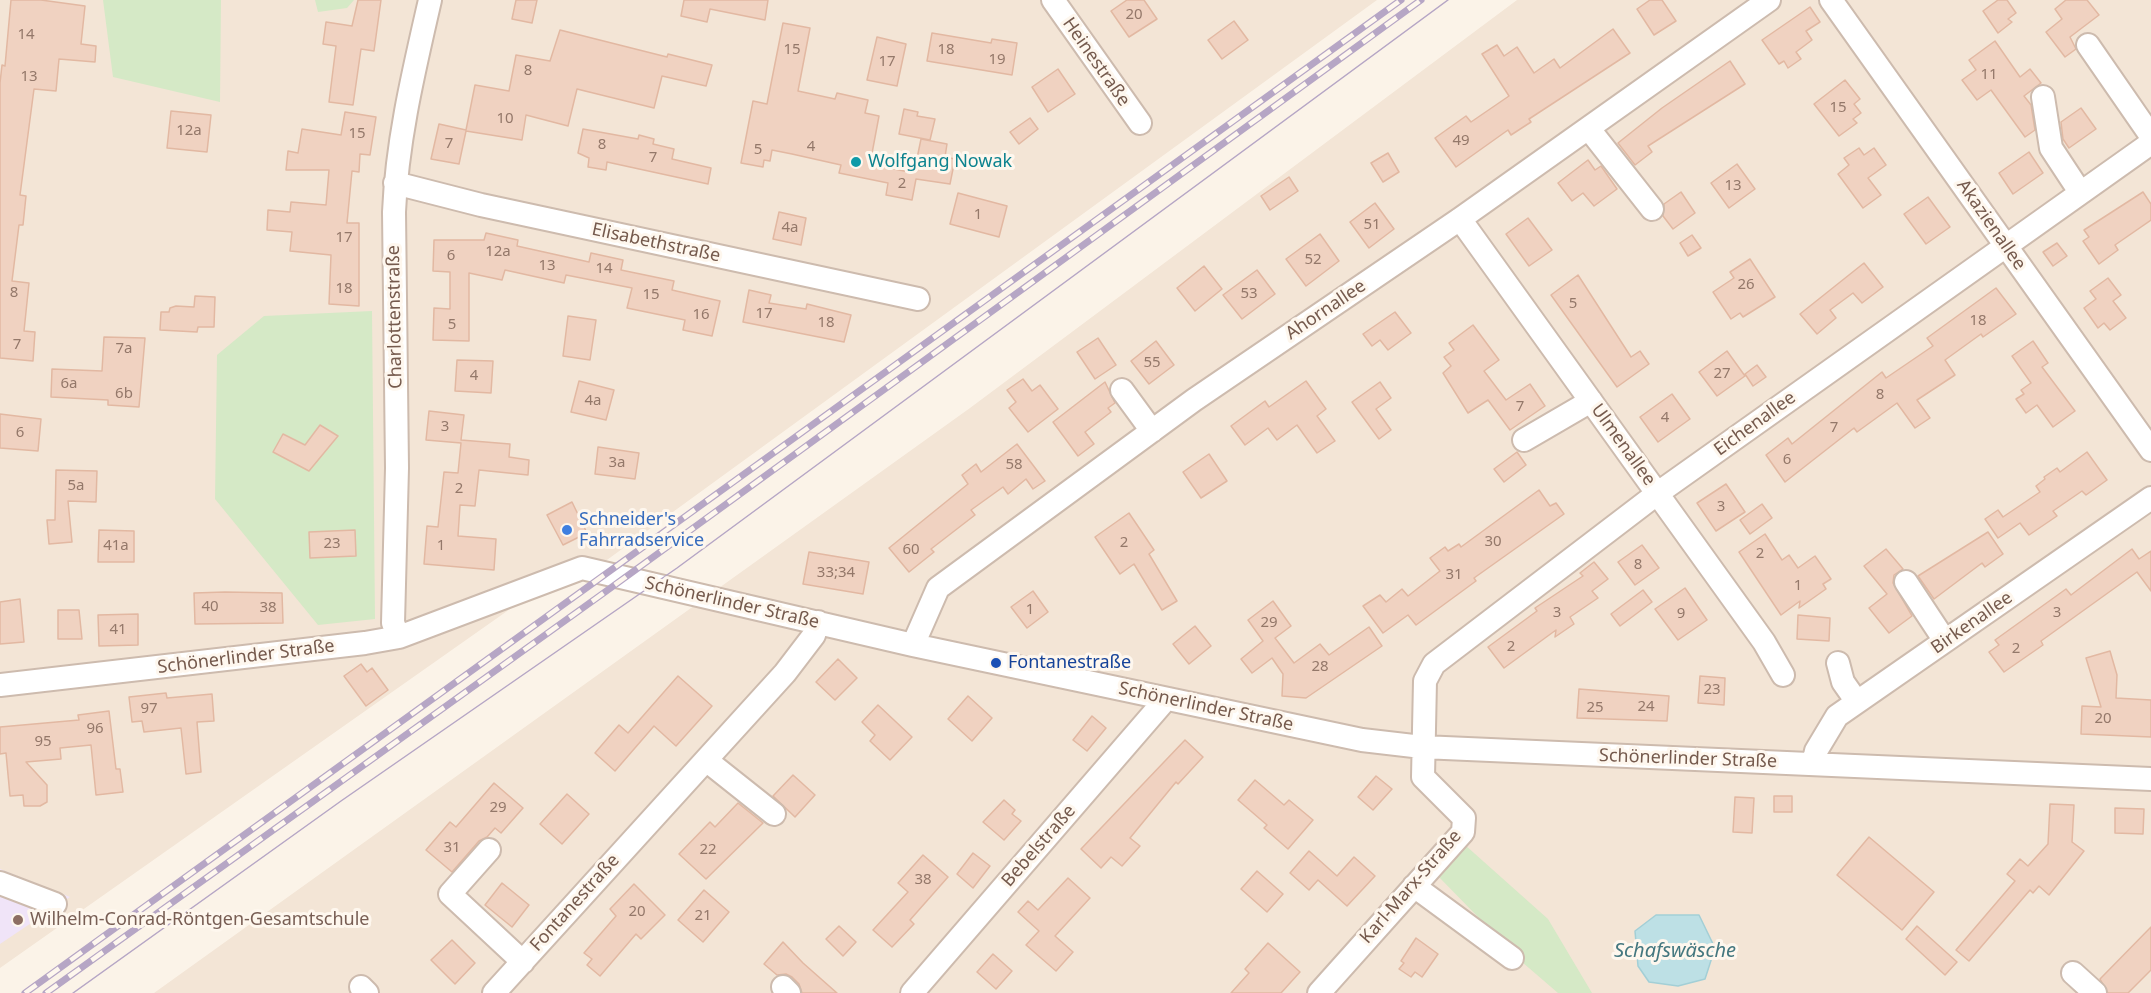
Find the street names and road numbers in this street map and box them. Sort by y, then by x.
street label: Heinestraße [1058,14,1134,110]
street label: Akazienallee [1952,176,2030,274]
street label: Elisabethstraße [590,219,722,267]
street label: Charlottenstraße [383,245,407,389]
street label: Ahornallee [1282,275,1370,345]
street label: Eichenallee [1710,387,1800,461]
street label: Ulmenallee [1586,400,1660,490]
street label: Schönerlinder Straße [643,572,821,634]
street label: Birkenallee [1927,587,2017,659]
street label: Schönerlinder Straße [156,635,336,679]
street label: Schönerlinder Straße [1117,678,1295,736]
street label: Schönerlinder Straße [1599,745,1777,773]
street label: Bebelstraße [998,801,1080,891]
street label: Karl-Marx-Straße [1356,826,1466,948]
street label: Fontanestraße [526,850,624,956]

